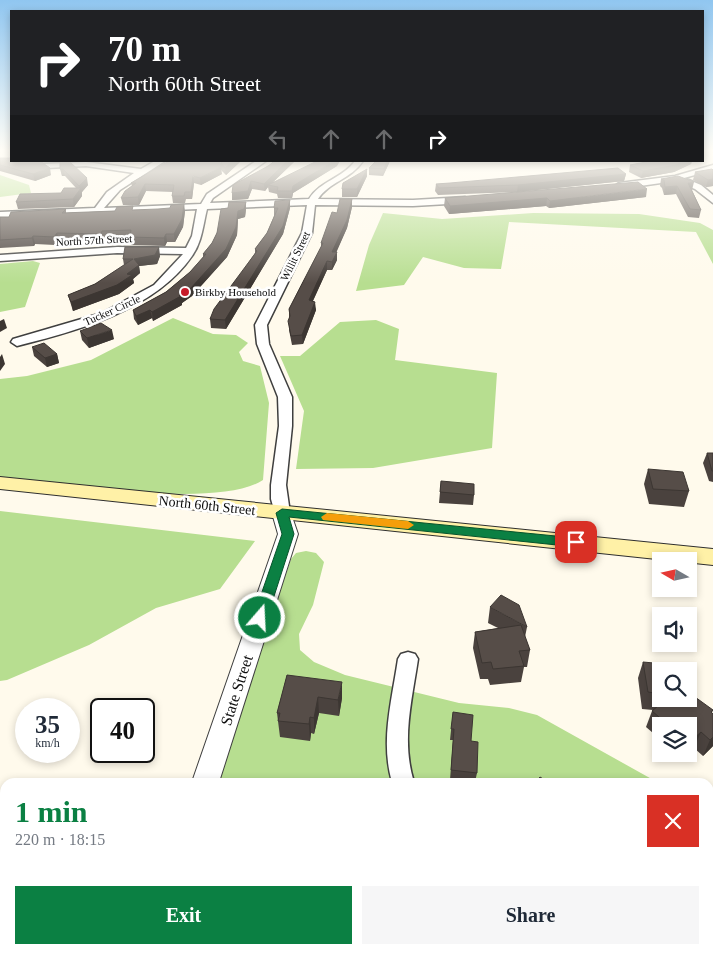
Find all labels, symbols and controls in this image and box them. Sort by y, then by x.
icon: right [25,30,90,95]
text: 70 m [108,30,181,69]
text: North 60th Street [108,71,261,96]
icon: left [264,125,292,153]
icon: ahead [317,125,345,153]
icon: ahead [370,125,398,153]
icon: right [423,125,451,153]
street label: Willit Street [278,229,312,283]
street label: North 57th Street [56,232,132,248]
marker: Birkby Household [179,286,191,298]
place label: Birkby Household [195,286,276,298]
street label: Tucker Circle [82,292,142,328]
street label: North 60th Street [158,493,256,518]
pin [555,521,597,563]
icon: arrive [562,528,590,556]
north arrow [652,552,698,598]
map controls [652,552,697,762]
position arrow [233,591,285,643]
button: sound [652,607,697,652]
street label: State Street [217,652,256,728]
button: search [652,662,697,707]
speed limit sign: 40 [90,698,155,763]
text: 35 [35,711,60,738]
button: layers [652,717,697,762]
text: km/h [35,736,60,750]
text: 1 min [15,795,88,828]
button: close [647,795,699,847]
text: 220 m · 18:15 [15,831,105,848]
button: Exit [15,886,352,944]
button: Share [362,886,699,944]

